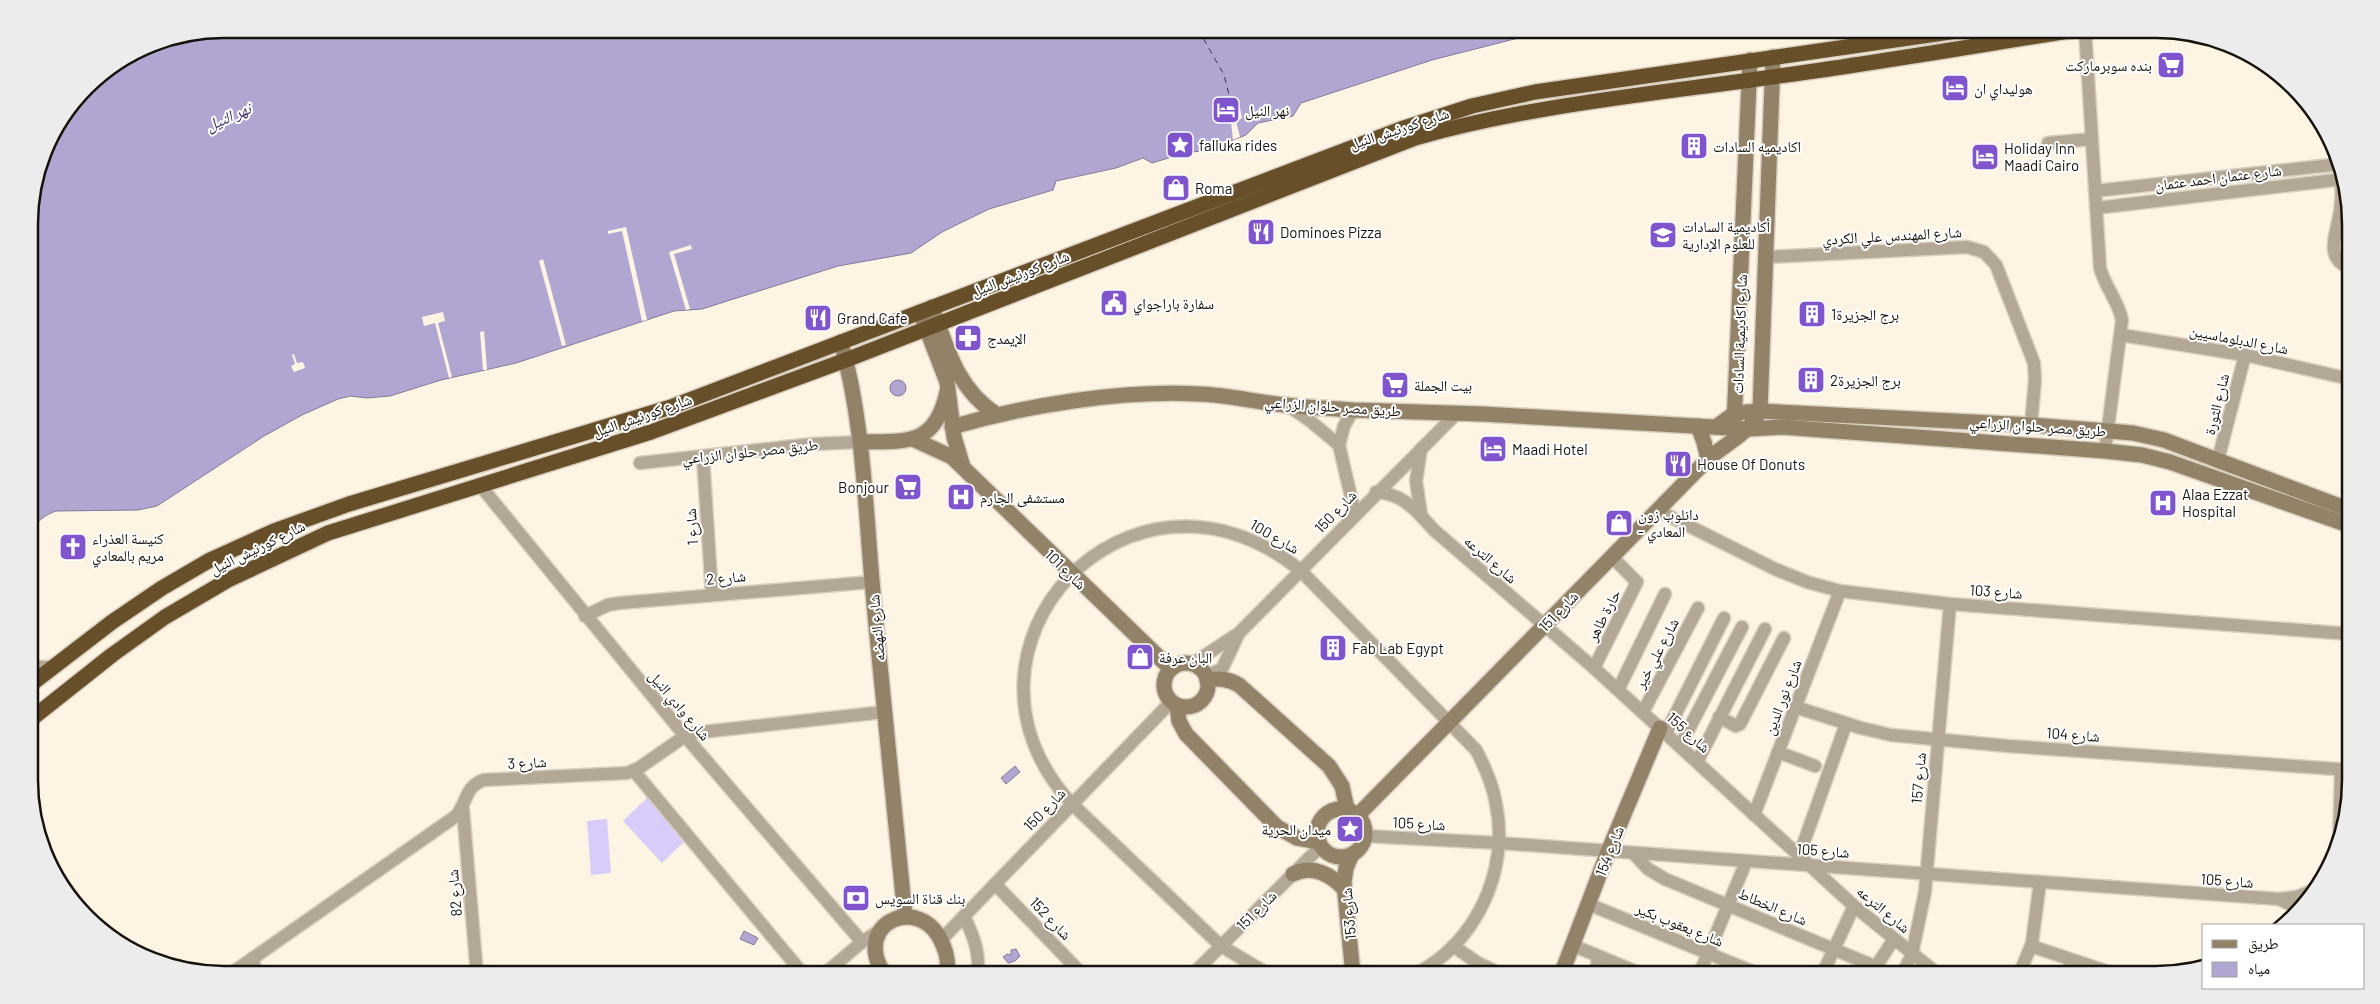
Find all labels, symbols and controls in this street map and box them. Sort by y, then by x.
supermarket icon: بنده سوبرماركت [2156,50,2186,80]
place label: بنده سوبرماركت [2065,56,2152,75]
hotel icon: هوليداي ان [1940,73,1970,103]
place label: هوليداي ان [1974,79,2033,101]
hotel icon: نهر النيل [1211,95,1241,125]
water label: نهر النيل [203,97,257,136]
place label: نهر النيل [1245,101,1289,121]
street label: شارع كورنيش النيل [1347,103,1452,154]
place icon: falluka rides [1165,130,1195,160]
building icon: اكاديميه السادات [1679,131,1709,161]
place label: falluka rides [1199,136,1277,154]
place label: اكاديميه السادات [1713,137,1801,155]
place label: Holiday Inn Maadi Cairo [2004,139,2079,174]
hotel icon: Holiday Inn Maadi Cairo [1970,142,2000,172]
street label: شارع عثمان احمد عثمان [2154,160,2283,196]
shop icon: Roma [1161,173,1191,203]
place label: Roma [1195,179,1232,197]
restaurant icon: Dominoes Pizza [1246,217,1276,247]
place label: أكاديمية السادات للعلوم الإدارية [1682,217,1770,254]
school or university icon: أكاديمية السادات للعلوم الإدارية [1648,220,1678,250]
street label: شارع المهندس علي الكردي [1822,222,1962,251]
place label: Dominoes Pizza [1280,223,1382,241]
street label: شارع كورنيش النيل [968,246,1072,302]
street label: شارع اكاديمية السادات [1728,274,1752,394]
public building icon: سفارة باراجواي [1099,288,1129,318]
place label: سفارة باراجواي [1133,294,1214,316]
building icon: برج الجزيرة1 [1797,299,1827,329]
restaurant icon: Grand Cafe [803,303,833,333]
place label: برج الجزيرة1 [1831,305,1899,325]
place label: Grand Cafe [837,309,908,327]
street label: شارع الدبلوماسيين [2188,321,2290,359]
pharmacy icon: الإيمدج [953,323,983,353]
place label: الإيمدج [987,329,1026,349]
building icon: برج الجزيرة2 [1796,365,1826,395]
supermarket icon: بيت الجملة [1380,370,1410,400]
place label: برج الجزيرة2 [1830,371,1901,391]
street label: شارع الثورة [2200,371,2234,437]
place label: بيت الجملة [1414,376,1472,394]
street label: شارع كورنيش النيل [590,390,695,442]
street label: طريق مصر حلوان الزراعي [1264,392,1402,424]
street label: طريق مصر حلوان الزراعي [1969,412,2107,444]
hotel icon: Maadi Hotel [1478,434,1508,464]
street label: طريق مصر حلوان الزراعي [681,435,820,471]
place label: Maadi Hotel [1512,440,1588,458]
restaurant icon: House Of Donuts [1663,449,1693,479]
place label: House Of Donuts [1697,455,1805,473]
supermarket icon: Bonjour [893,472,923,502]
place label: Bonjour [838,478,890,496]
hospital icon: مستشفى الجارم [946,482,976,512]
place label: Alaa Ezzat Hospital [2182,485,2248,520]
street label: شارع 150 [1310,486,1361,538]
place label: مستشفى الجارم [980,488,1065,508]
hospital icon: Alaa Ezzat Hospital [2148,488,2178,518]
place label: دانلوب زون - المعادي [1638,505,1699,544]
street label: شارع 1 [681,508,703,546]
shop icon: دانلوب زون - المعادي [1604,508,1634,538]
street label: شارع 100 [1246,515,1303,559]
street label: شارع كورنيش النيل [206,516,309,580]
place label: كنيسة العذراء مريم بالمعادي [92,529,164,568]
street label: شارع الترعه [1460,531,1521,588]
church icon: كنيسة العذراء مريم بالمعادي [58,532,88,562]
street label: شارع 101 [1040,545,1090,594]
street label: شارع 2 [706,566,747,590]
street label: شارع 103 [1969,580,2023,604]
street label: حارة طاهر [1582,586,1625,645]
street label: شارع 151 [1534,587,1583,636]
street label: شارع النهضه [864,594,890,662]
street label: شارع علي خير [1629,615,1685,694]
building icon: Fab Lab Egypt [1318,633,1348,663]
place label: Fab Lab Egypt [1352,639,1444,657]
shop icon: البان عرفة [1125,642,1155,672]
place label: البان عرفة [1159,648,1212,668]
street label: شارع نور الدين [1759,657,1807,738]
street label: شارع وادي النيل [643,666,715,746]
street label: شارع 155 [1662,708,1715,758]
street label: شارع 104 [2046,723,2100,747]
street label: شارع 157 [1907,751,1931,805]
street label: شارع 3 [507,752,547,774]
street label: شارع 150 [1019,784,1070,836]
street label: شارع 105 [1392,813,1446,835]
place icon: ميدان الحرية [1335,814,1365,844]
place label: ميدان الحرية [1262,820,1331,840]
street label: شارع 154 [1591,823,1629,880]
street label: شارع 105 [1796,839,1850,863]
street label: شارع 82 [443,868,467,917]
street label: شارع 105 [2200,869,2254,893]
street label: شارع الترعه [1852,882,1914,938]
bank icon: بنك قناة السويس [841,883,871,913]
street label: شارع الخطاط [1735,883,1810,930]
street label: شارع 151 [1232,886,1281,935]
street label: شارع 153 [1337,887,1361,941]
place label: بنك قناة السويس [875,889,965,909]
street label: شارع 152 [1025,893,1076,945]
street label: شارع يعقوب بكير [1632,898,1726,952]
legend [2202,924,2365,989]
text: طريق [2248,934,2279,954]
text: مياه [2248,959,2270,977]

